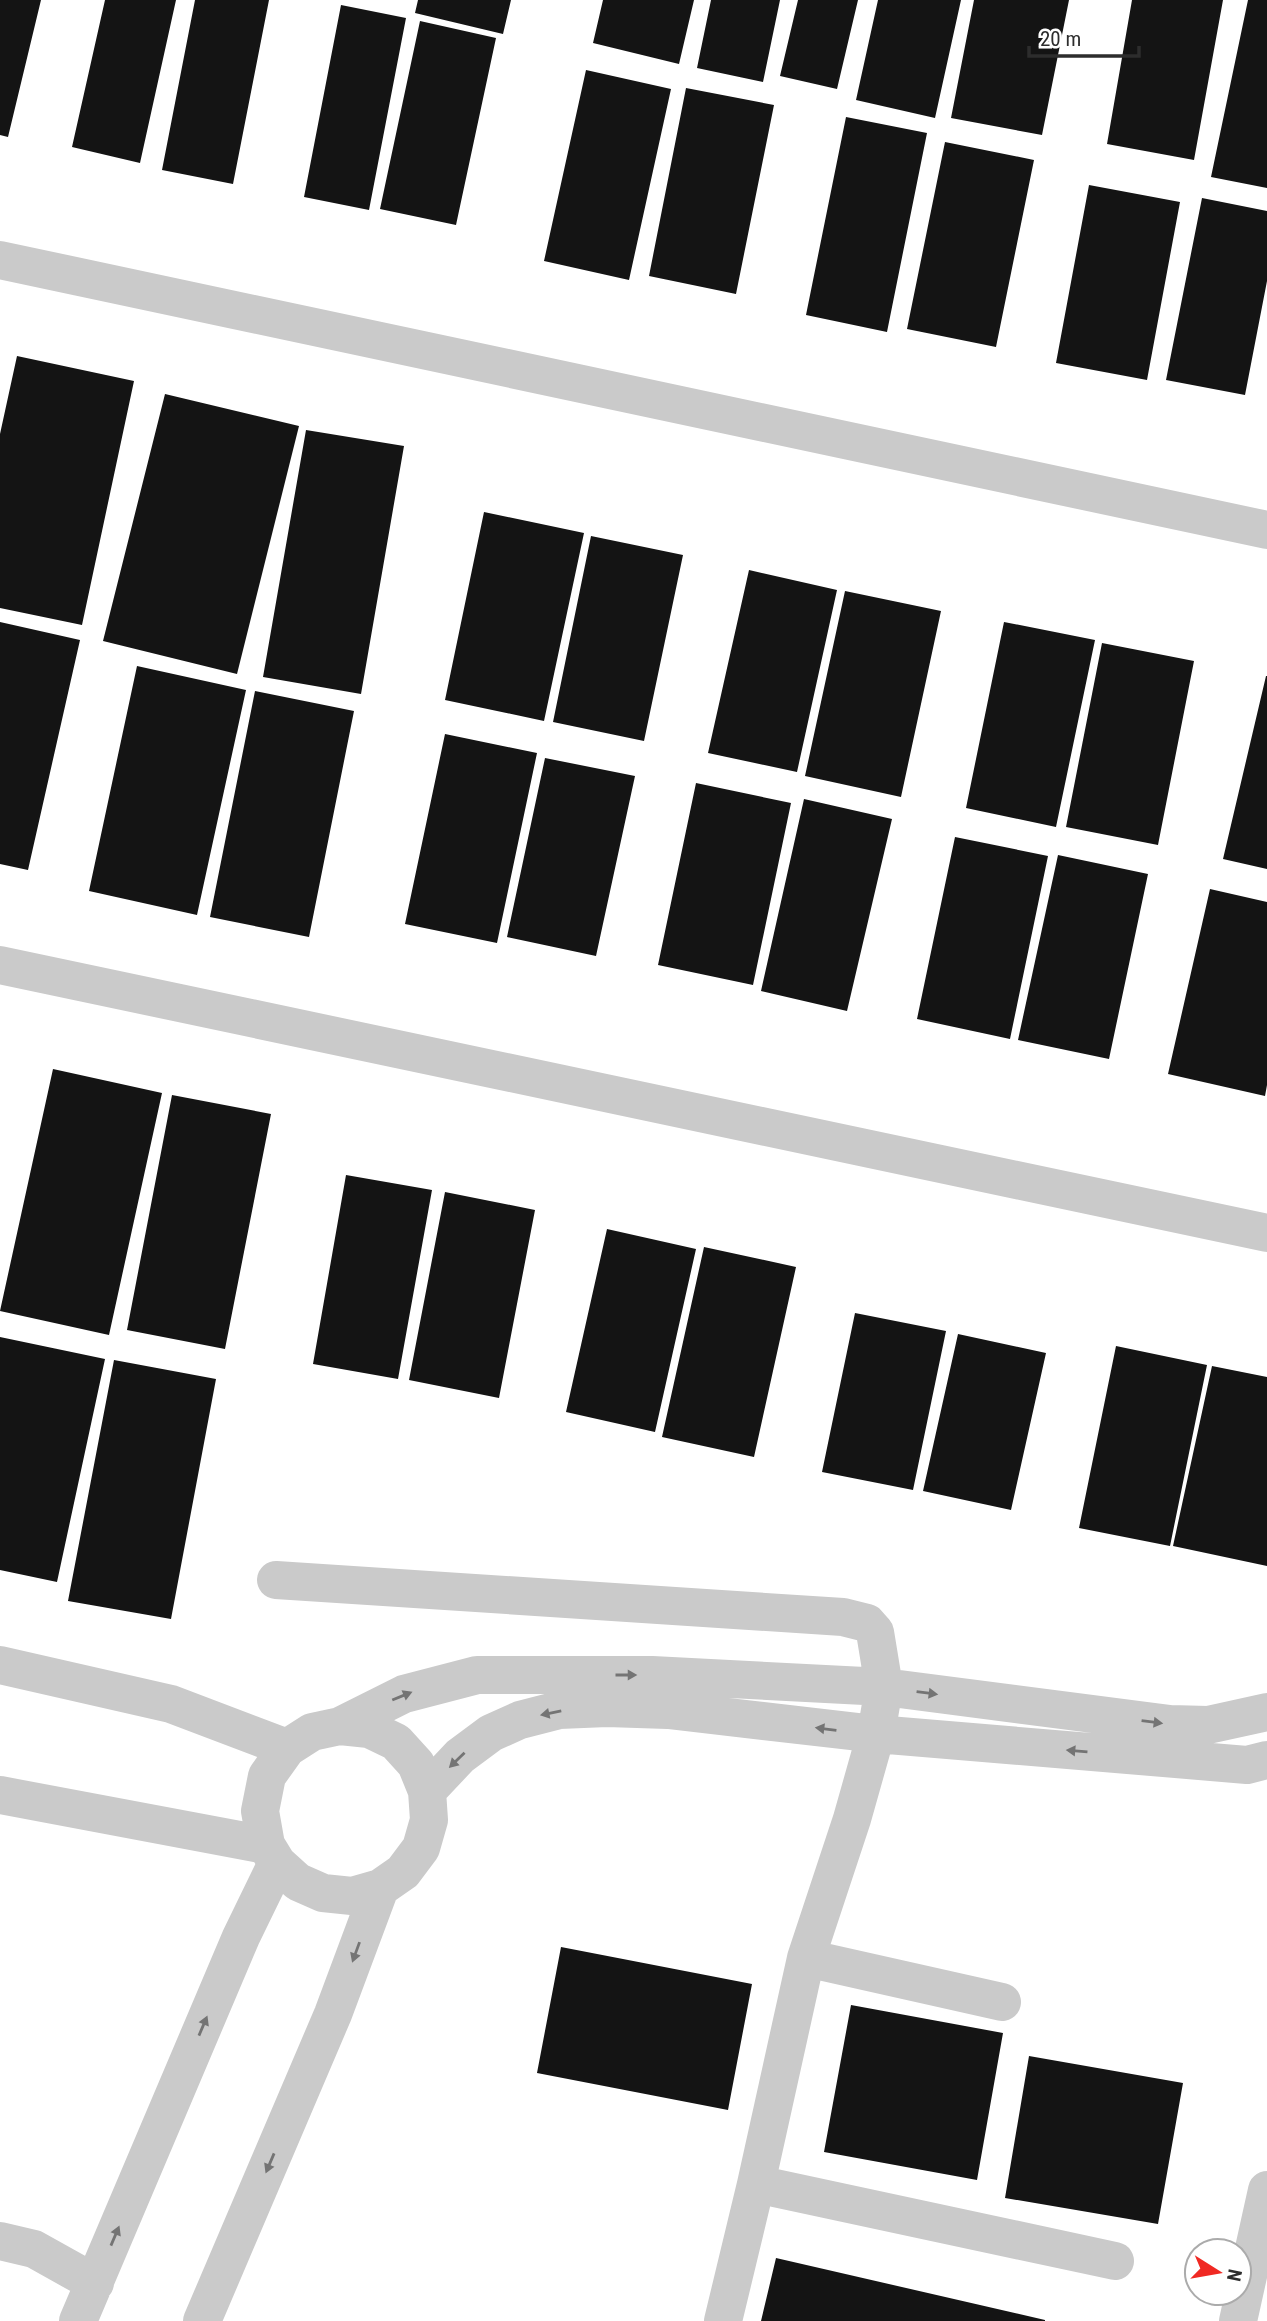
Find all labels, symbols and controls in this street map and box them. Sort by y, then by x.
scale bar [1029,14,1139,58]
text: 20 m [1040,27,1081,51]
one-way arrow [616,1669,638,1681]
one-way arrow [916,1688,938,1699]
one-way arrow [392,1691,413,1702]
one-way arrow [540,1707,562,1718]
one-way arrow [1141,1717,1163,1728]
one-way arrow [815,1723,837,1734]
one-way arrow [1066,1745,1088,1756]
one-way arrow [449,1751,466,1767]
one-way arrow [350,1942,361,1963]
one-way arrow [197,2016,209,2036]
one-way arrow [264,2152,275,2173]
one-way arrow [109,2226,121,2246]
north arrow [1183,2237,1253,2307]
text: N [1222,2267,1247,2283]

